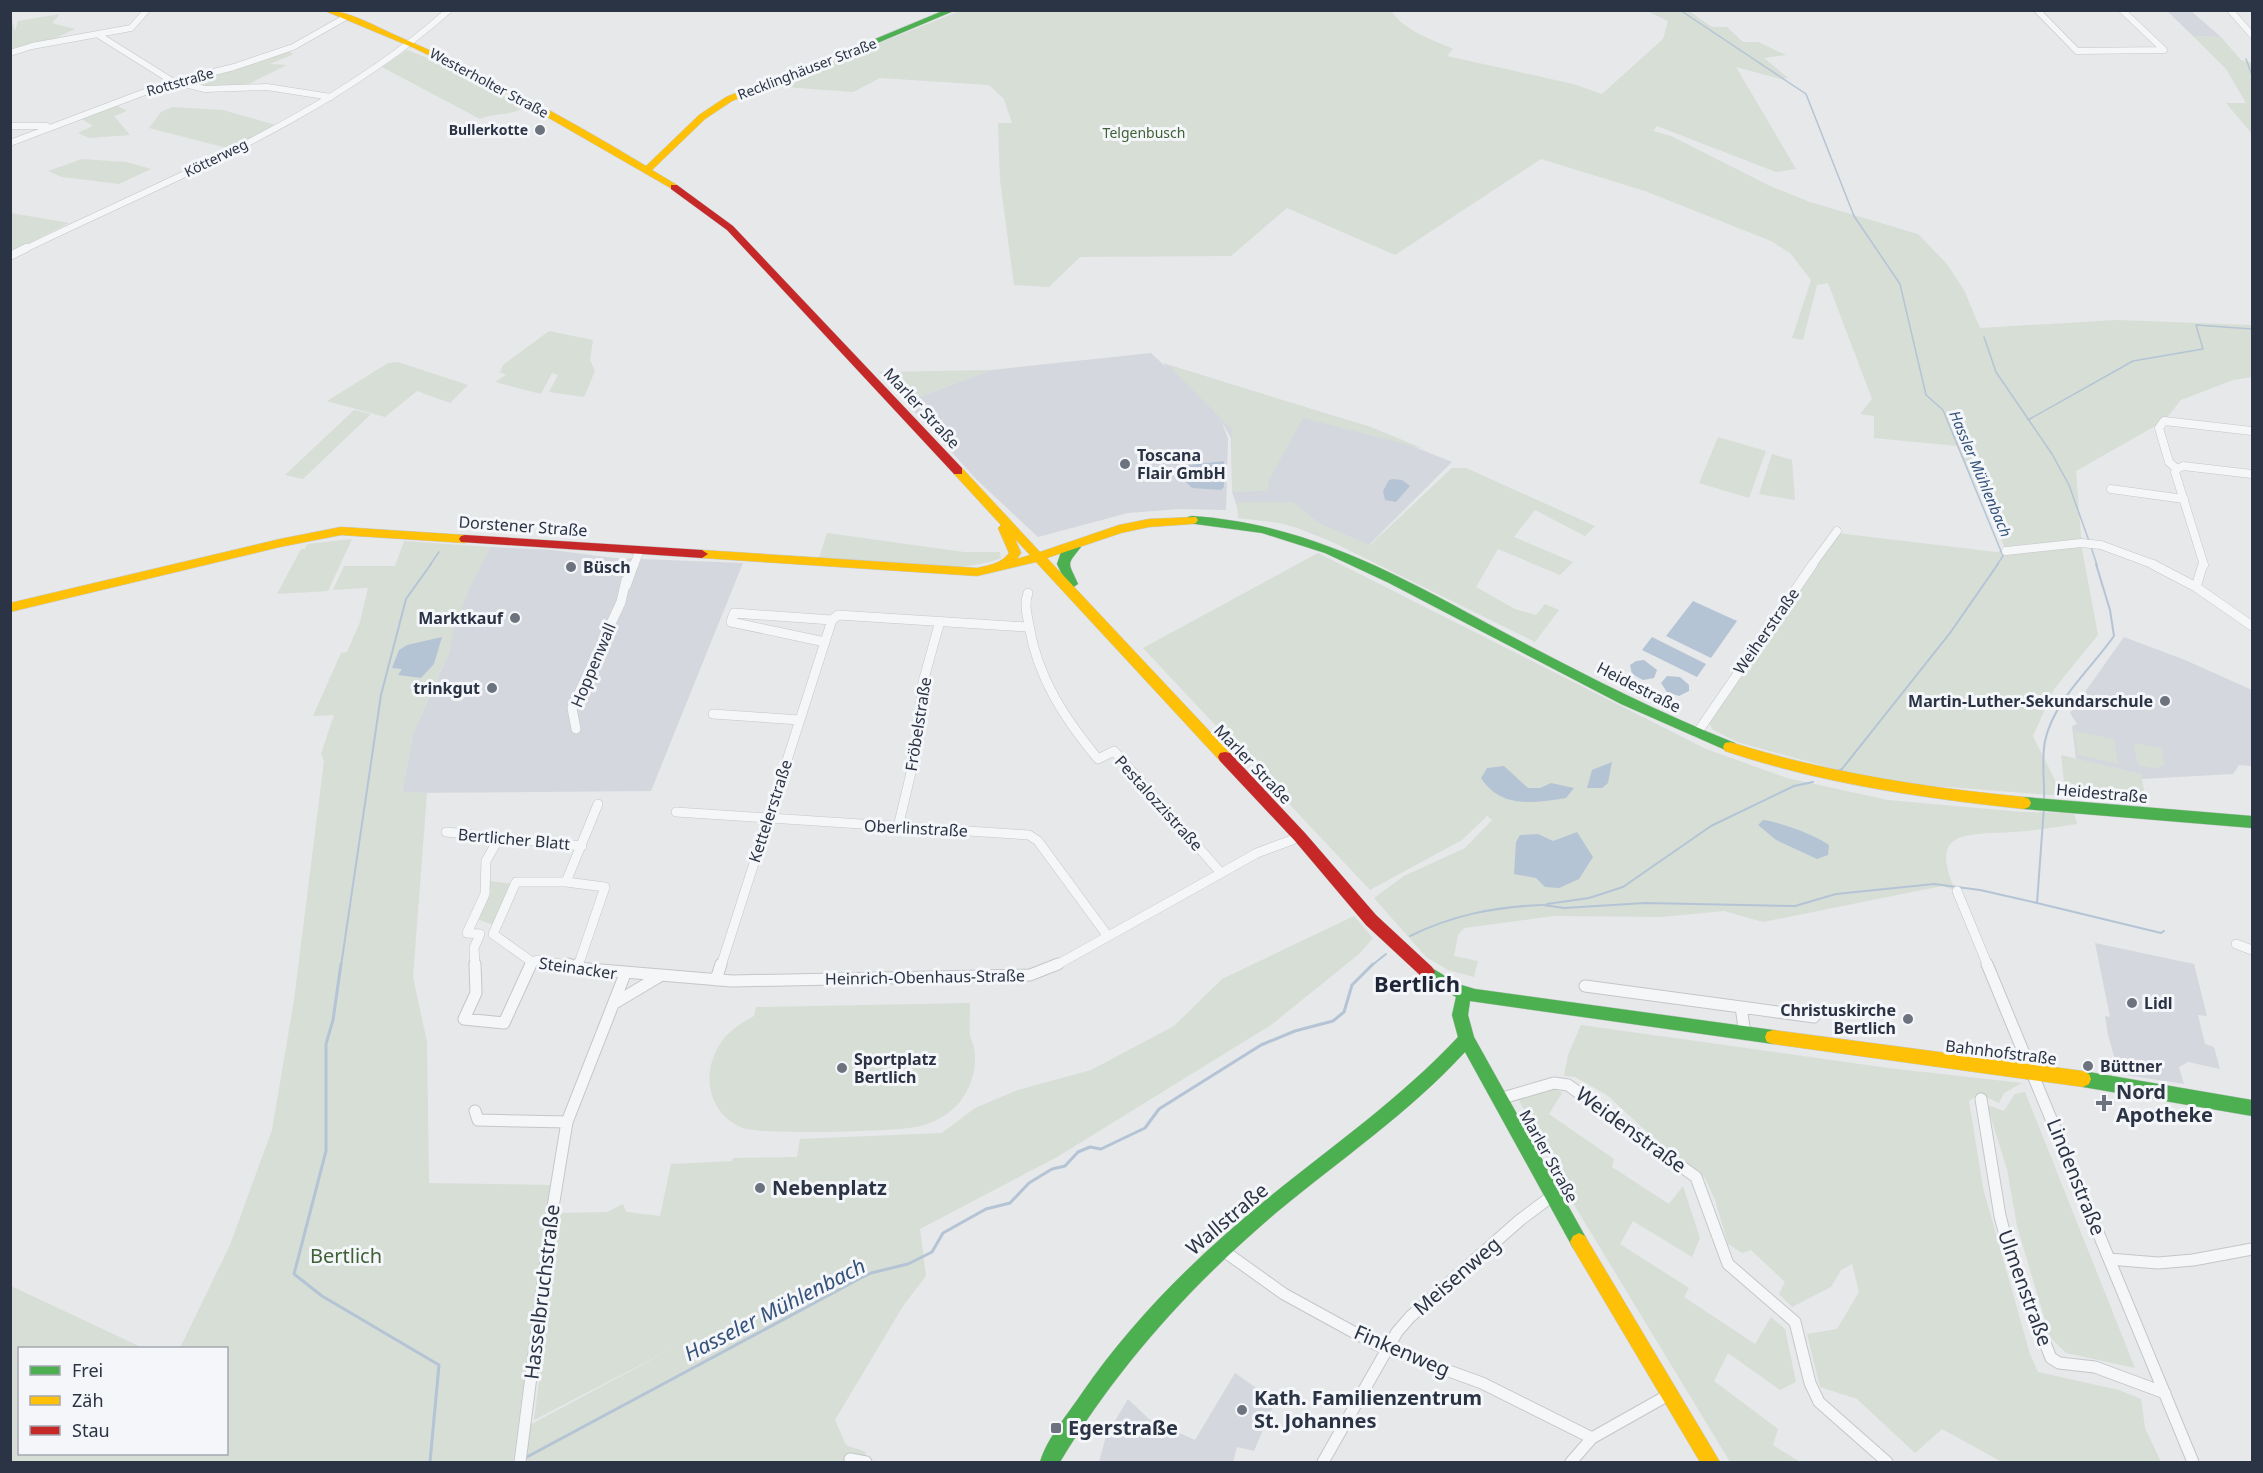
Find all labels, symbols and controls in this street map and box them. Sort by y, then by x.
street label: Recklinghäuser Straße [735,33,879,104]
street label: Westerholter Straße [426,43,552,122]
street label: Rottstraße [144,63,216,100]
place label: Bullerkotte [449,120,528,139]
marker: Bullerkotte [533,123,547,137]
park label: Telgenbusch [1103,123,1185,142]
street label: Kötterweg [181,134,251,181]
street label: Marler Straße [879,363,965,453]
water label: Hassler Mühlenbach [1945,407,2017,540]
place label: Toscana Flair GmbH [1137,444,1226,484]
marker: Toscana Flair GmbH [1118,457,1132,471]
street label: Dorstener Straße [458,511,588,541]
place label: Büsch [583,556,631,578]
marker: Büsch [564,560,578,574]
street label: Weiherstraße [1728,583,1804,679]
place label: Marktkauf [418,607,504,629]
marker: Marktkauf [508,611,522,625]
street label: Hoppenwall [565,619,621,711]
street label: Heidestraße [1593,656,1685,718]
street label: Fröbelstraße [900,675,936,773]
place label: trinkgut [413,677,480,699]
marker: trinkgut [485,681,499,695]
place label: Martin-Luther-Sekundarschule [1908,690,2153,712]
marker: Martin-Luther-Sekundarschule [2158,694,2172,708]
street label: Marler Straße [1209,719,1297,809]
street label: Pestalozzistraße [1110,750,1208,856]
street label: Kettelerstraße [743,757,797,865]
street label: Heidestraße [2055,778,2149,808]
street label: Oberlinstraße [864,814,968,842]
street label: Bertlicher Blatt [457,823,571,855]
street label: Steinacker [538,952,619,984]
street label: Heinrich-Obenhaus-Straße [825,964,1025,990]
district label: Bertlich [1374,968,1460,998]
place label: Lidl [2144,992,2173,1014]
marker: Lidl [2125,996,2139,1010]
place label: Christuskirche Bertlich [1780,999,1896,1039]
marker: Christuskirche Bertlich [1901,1012,1915,1026]
street label: Bahnhofstraße [1944,1034,2058,1070]
place label: Sportplatz Bertlich [854,1048,936,1088]
place label: Büttner [2100,1055,2162,1077]
marker: Büttner [2081,1059,2095,1073]
marker: Sportplatz Bertlich [835,1061,849,1075]
place label: Nord Apotheke [2116,1078,2213,1128]
street label: Weidenstraße [1571,1080,1692,1179]
marker: Nord Apotheke [2097,1096,2111,1110]
street label: Marler Straße [1514,1106,1584,1206]
street label: Lindenstraße [2041,1114,2112,1239]
place label: Nebenplatz [772,1174,887,1201]
street label: Wallstraße [1180,1176,1273,1261]
marker: Nebenplatz [753,1181,767,1195]
street label: Hasselbruchstraße [517,1203,566,1381]
street label: Ulmenstraße [1992,1226,2059,1350]
street label: Meisenweg [1407,1230,1506,1321]
park label: Bertlich [310,1242,382,1269]
water label: Hasseler Mühlenbach [679,1251,870,1367]
street label: Finkenweg [1350,1318,1454,1383]
legend [18,1347,228,1455]
text: Frei [72,1358,103,1382]
place label: Kath. Familienzentrum St. Johannes [1254,1384,1482,1434]
text: Zäh [72,1388,104,1412]
marker: Kath. Familienzentrum St. Johannes [1235,1403,1249,1417]
place label: Egerstraße [1068,1414,1178,1441]
text: Stau [72,1418,110,1442]
marker: Egerstraße [1049,1421,1063,1435]

